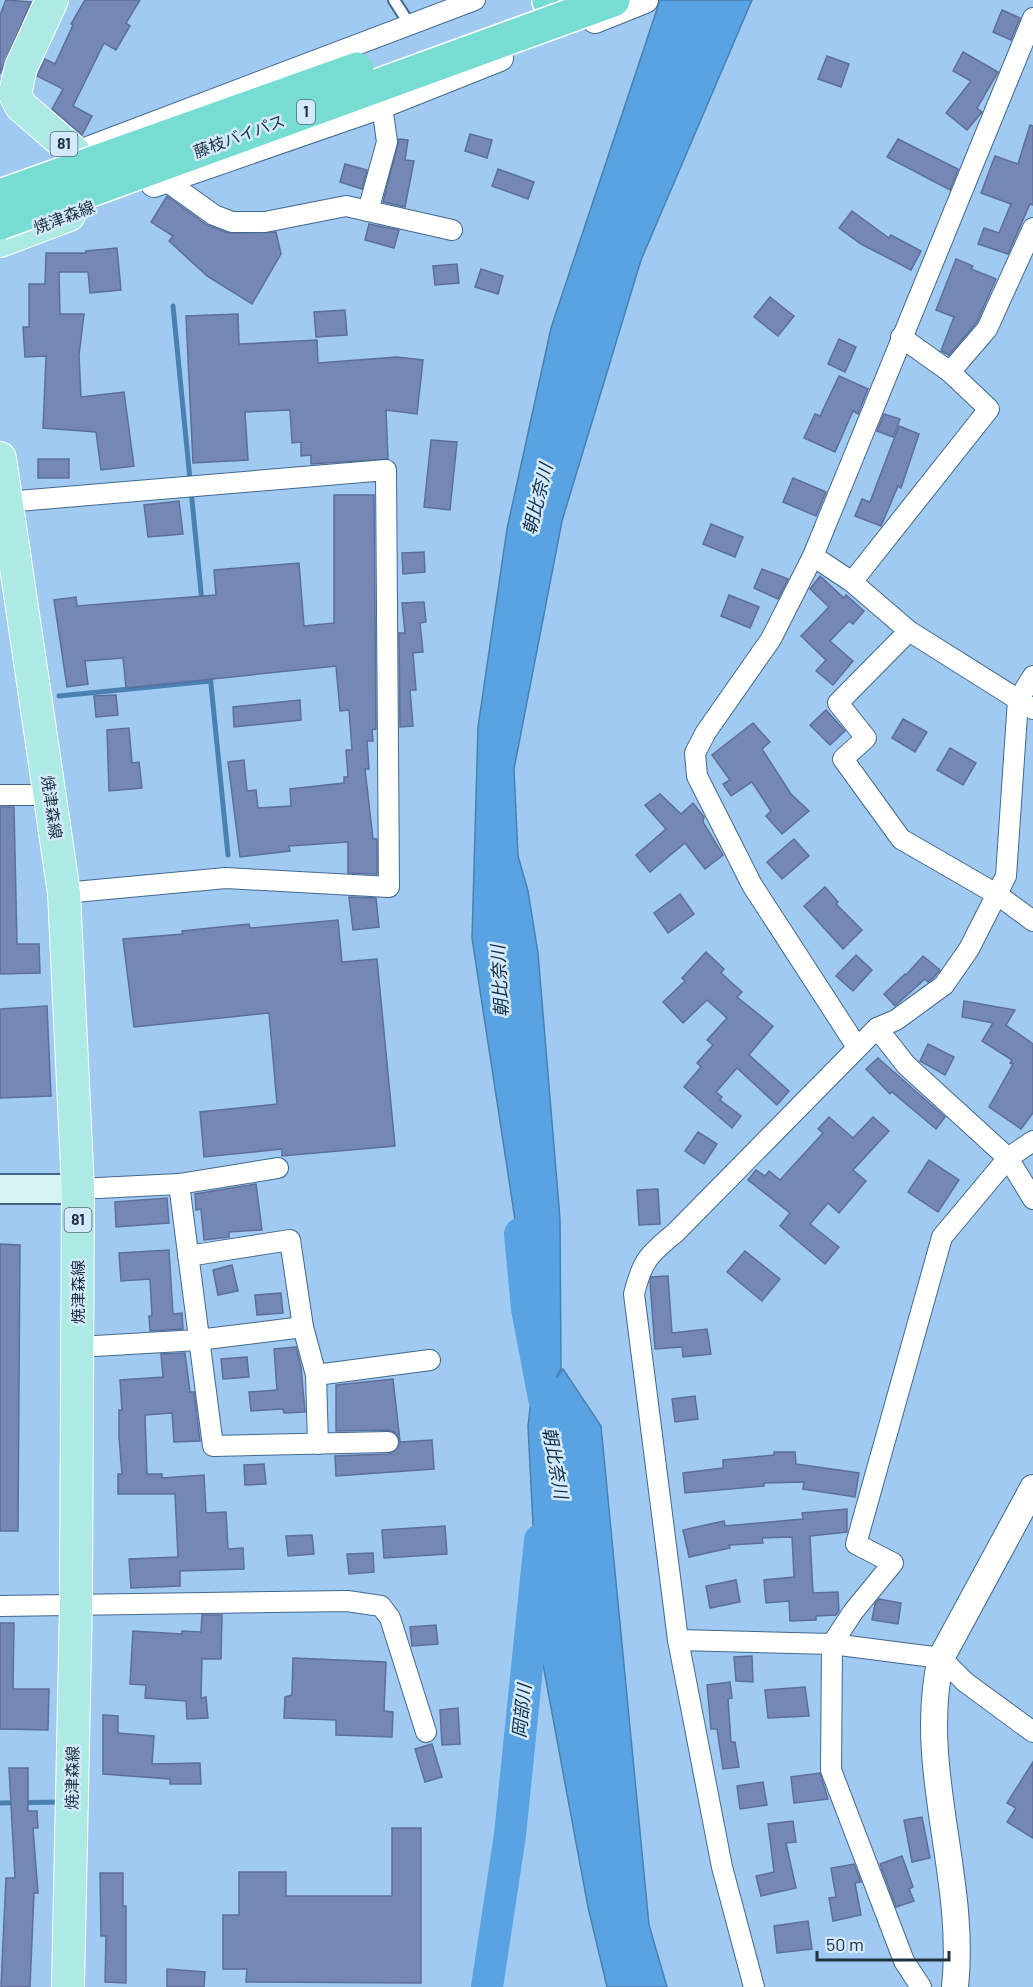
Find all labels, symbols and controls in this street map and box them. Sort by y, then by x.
road number: 1 [297,100,315,124]
street label: 藤枝バイパス [191,110,287,161]
road number: 81 [50,132,78,156]
street label: 焼津森線 [31,196,97,237]
water label: 朝比奈川 [518,459,557,536]
street label: 焼津森線 [39,774,66,840]
water label: 朝比奈川 [486,943,512,1018]
road number: 81 [64,1208,92,1232]
street label: 焼津森線 [68,1260,87,1324]
water label: 朝比奈川 [539,1425,573,1502]
water label: 岡部川 [507,1681,535,1739]
street label: 焼津森線 [61,1746,82,1810]
scale bar [817,1924,949,1962]
text: 50 m [826,1933,864,1955]

